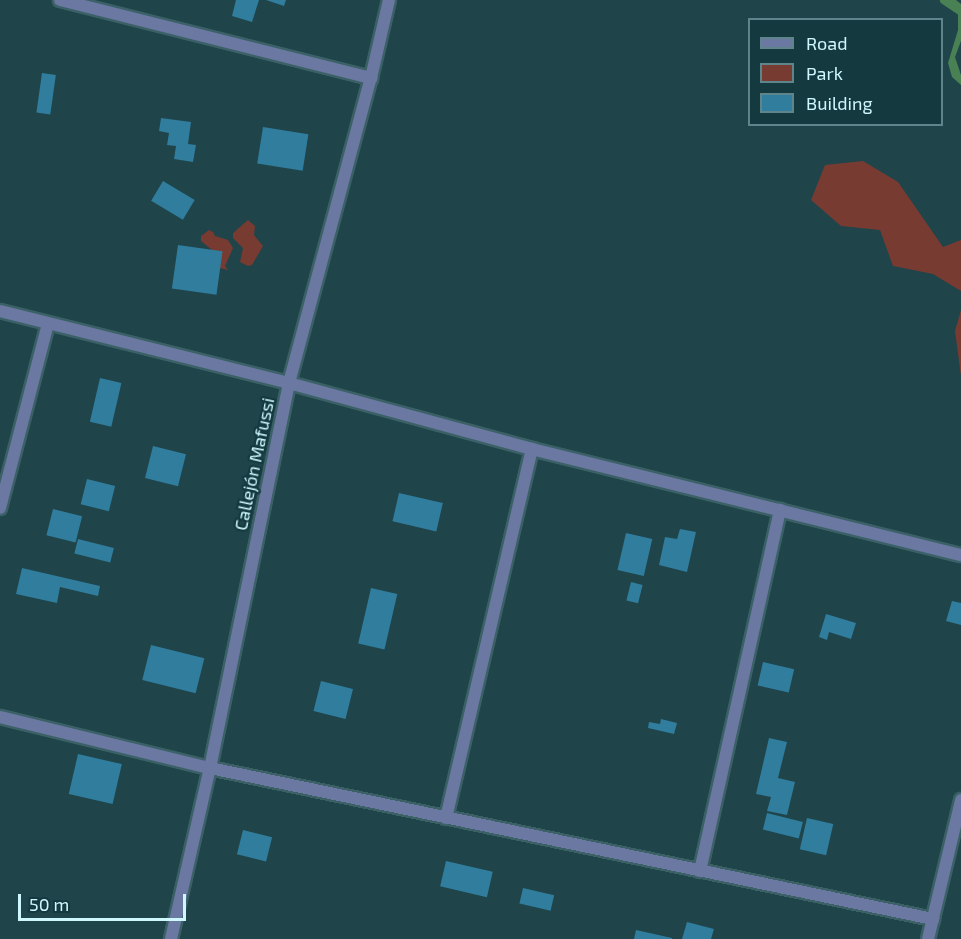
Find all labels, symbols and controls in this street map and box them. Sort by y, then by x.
legend [748,18,943,126]
text: Road [806,32,847,54]
text: Park [806,62,843,84]
text: Building [806,92,873,114]
street label: Callejón Mafussi [229,396,279,532]
scale bar [21,882,189,920]
text: 50 m [29,893,69,915]

